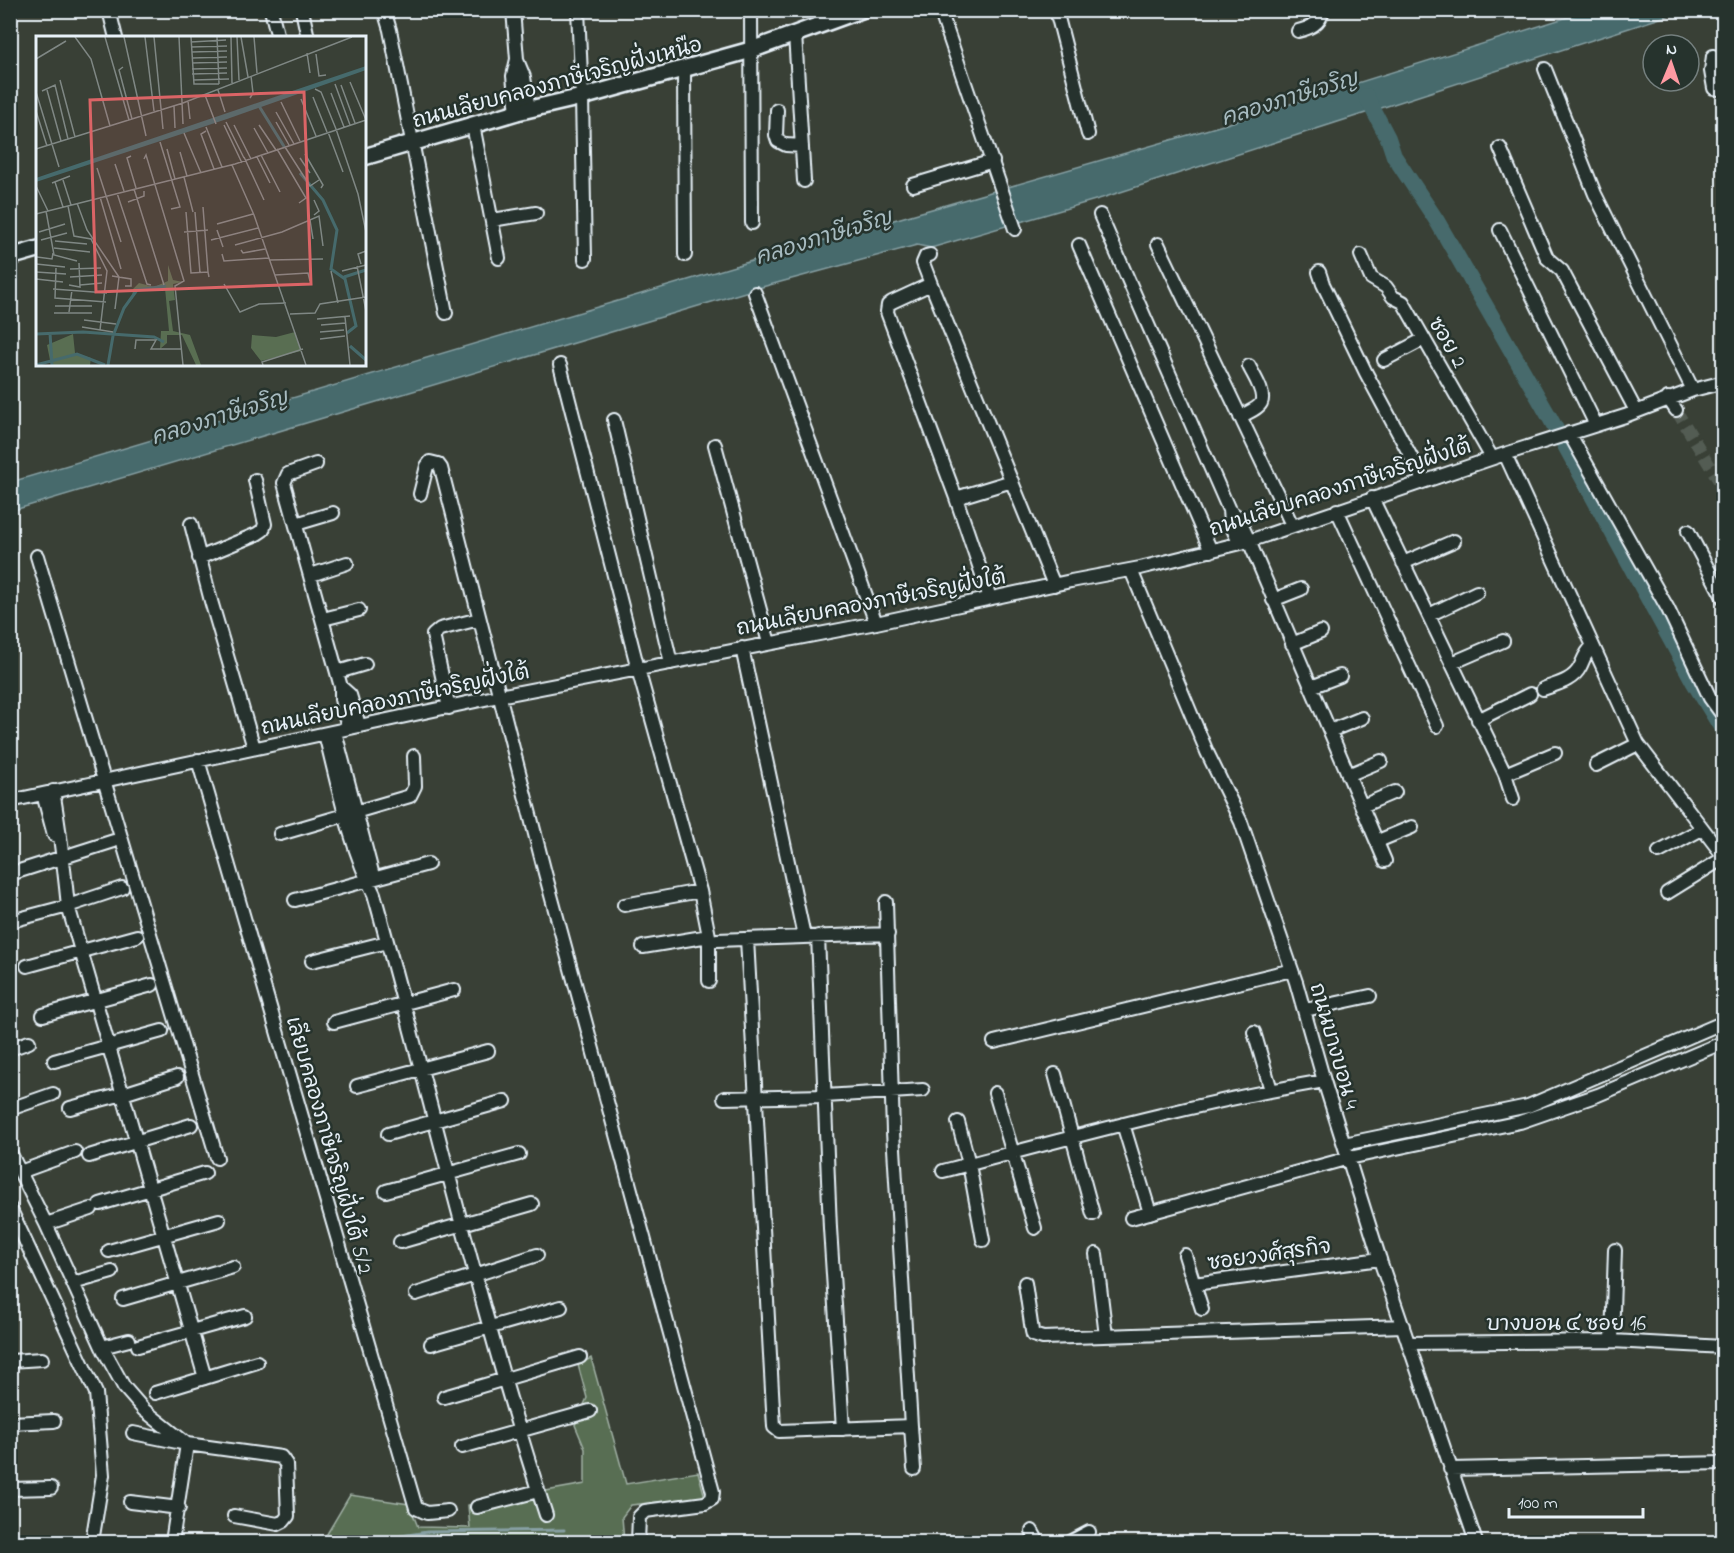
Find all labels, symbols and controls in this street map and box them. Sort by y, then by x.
street label: ถนนเลียบคลองภาษีเจริญฝั่งเหนือ [408,27,706,137]
north arrow [1641,33,1701,93]
inset map [36,36,366,366]
text: N [1666,38,1677,62]
water label: คลองภาษีเจริญ [1218,63,1364,136]
water label: คลองภาษีเจริญ [752,202,898,275]
street label: ซอย 2 [1420,312,1473,374]
water label: คลองภาษีเจริญ [148,382,294,455]
street label: ถนนเลียบคลองภาษีเจริญฝั่งใต้ [1204,428,1476,546]
street label: ถนนเลียบคลองภาษีเจริญฝั่งใต้ [733,559,1009,645]
street label: ถนนเลียบคลองภาษีเจริญฝั่งใต้ [257,654,533,744]
street label: ถนนบางบอน 4 [1301,980,1366,1114]
street label: เลียบคลองภาษีเจริญฝั่งใต้ 5/2 [277,1012,383,1278]
street label: ซอยวงศ์สุรกิจ [1206,1232,1333,1279]
street label: บางบอน ๔ ซอย 16 [1486,1310,1646,1340]
scale bar [1509,1481,1642,1519]
text: 100 m [1518,1491,1558,1517]

